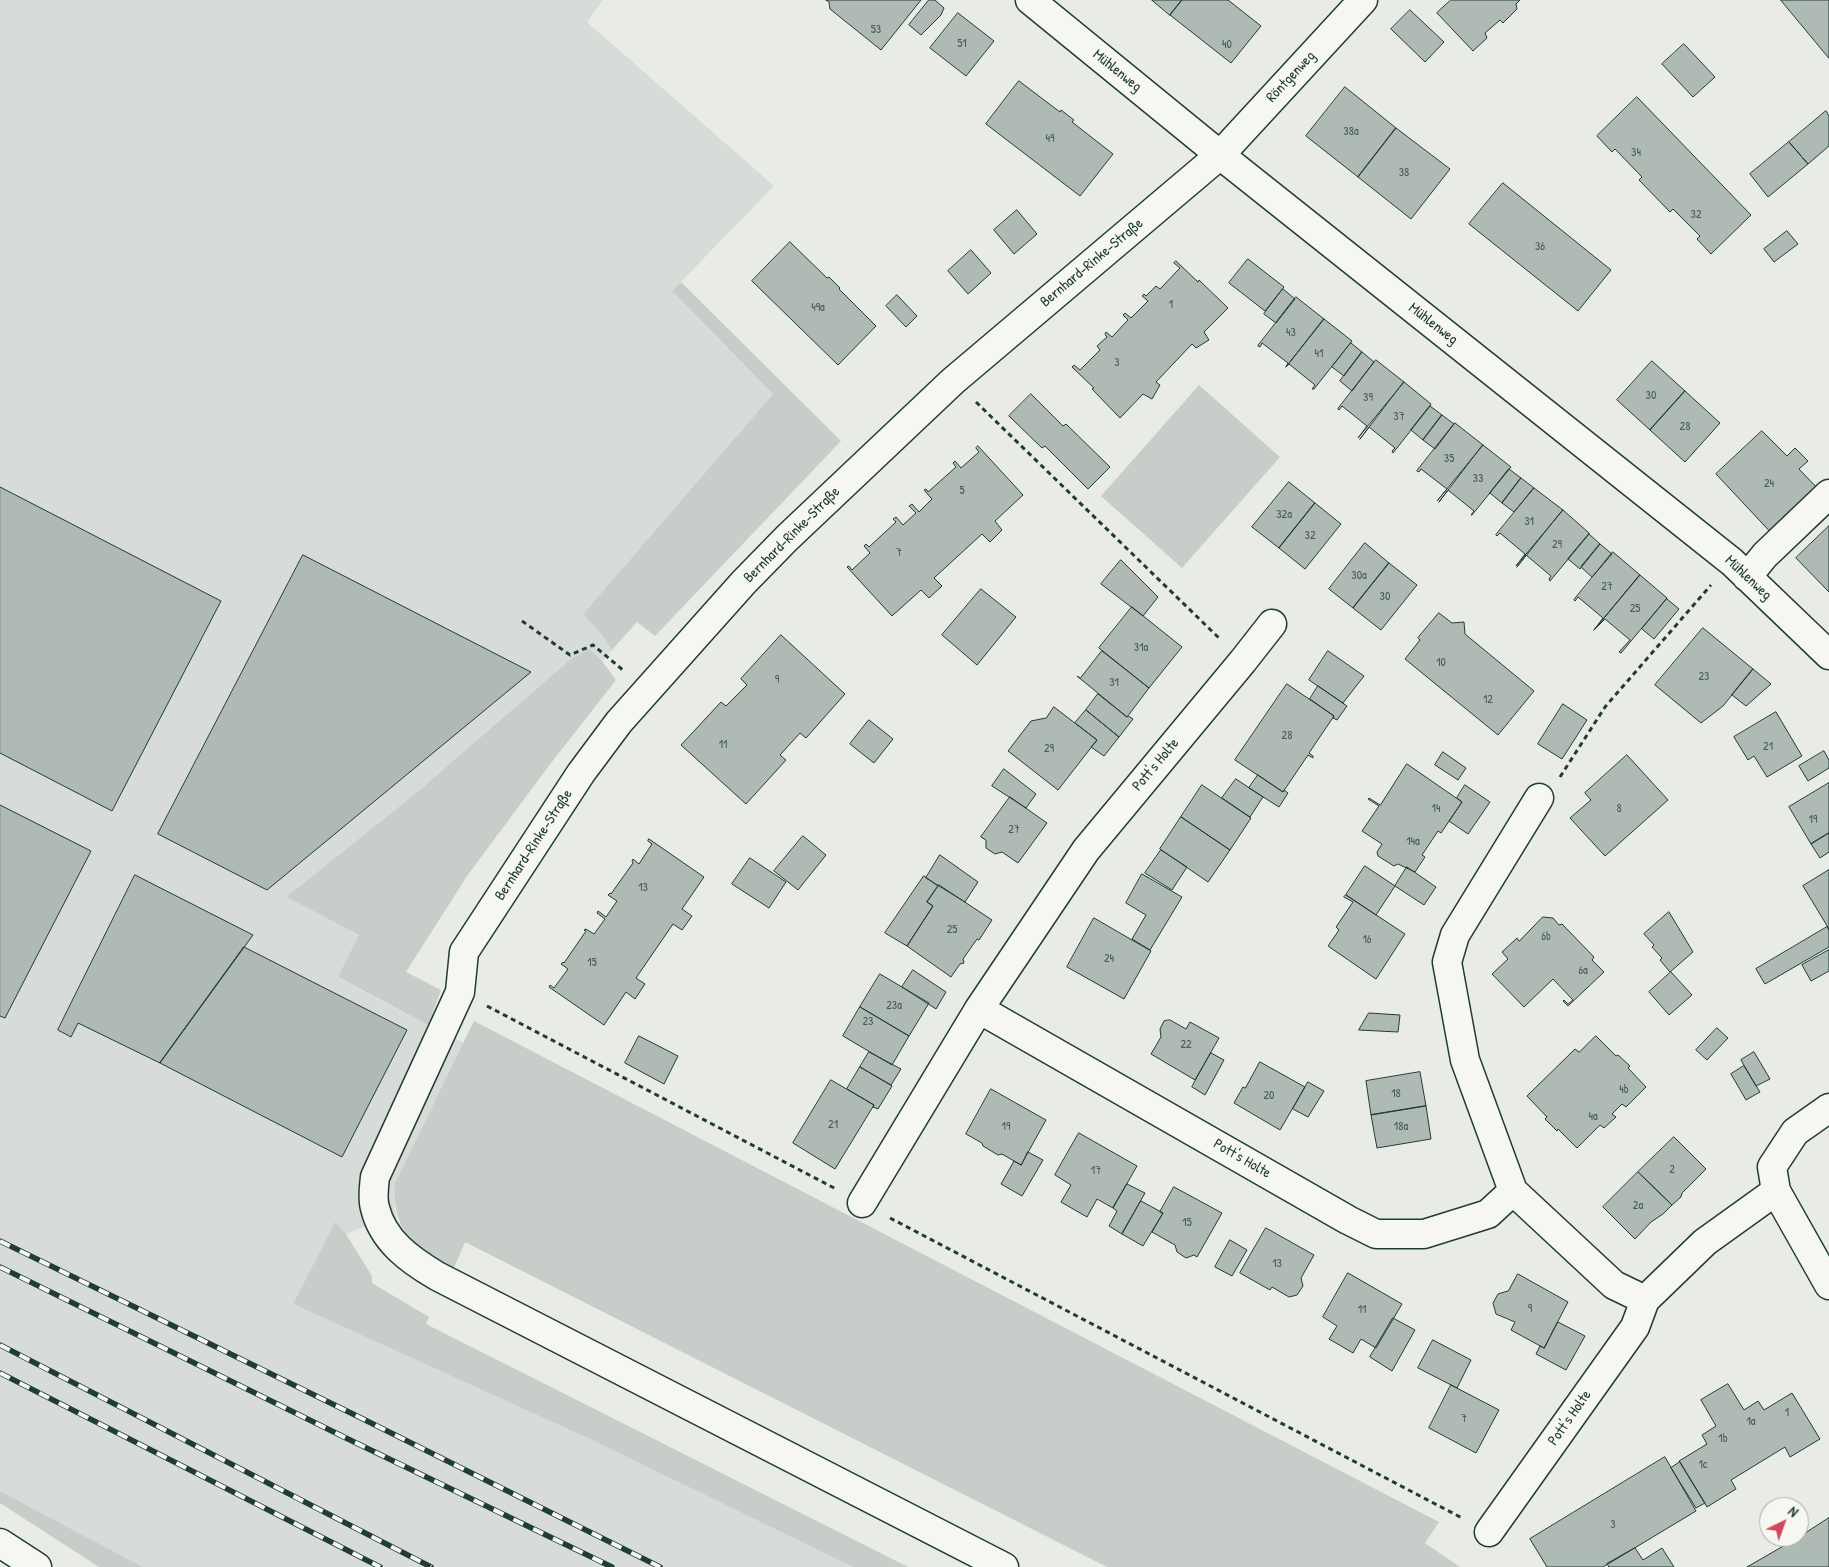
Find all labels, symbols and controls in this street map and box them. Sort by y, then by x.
house number: 53 [871,23,881,37]
house number: 51 [957,37,967,51]
house number: 40 [1222,38,1232,52]
street label: Mühlenweg [1089,46,1145,96]
street label: Röntgenweg [1263,48,1319,106]
house number: 38a [1343,125,1359,139]
house number: 49 [1046,132,1054,146]
house number: 34 [1631,146,1641,160]
house number: 38 [1399,166,1409,180]
house number: 32 [1691,208,1701,222]
street label: Bernhard-Rinke-Straße [1037,215,1147,311]
house number: 36 [1535,240,1545,254]
house number: 1 [1169,298,1173,312]
street label: Mühlenweg [1405,299,1461,349]
house number: 49a [811,301,825,315]
house number: 43 [1286,326,1296,340]
house number: 41 [1315,347,1323,361]
house number: 3 [1114,356,1120,370]
house number: 30 [1646,389,1656,403]
house number: 39 [1363,391,1373,405]
house number: 37 [1393,410,1405,424]
house number: 28 [1680,420,1690,434]
house number: 35 [1444,452,1454,466]
house number: 33 [1473,472,1483,486]
house number: 24 [1764,477,1774,491]
street label: Bernhard-Rinke-Straße [740,483,844,587]
house number: 5 [959,484,965,498]
house number: 32a [1276,508,1292,522]
house number: 31 [1524,515,1534,529]
house number: 32 [1305,529,1315,543]
house number: 29 [1552,538,1562,552]
house number: 7 [896,546,902,560]
street label: Mühlenweg [1721,552,1775,604]
house number: 30a [1351,569,1367,583]
house number: 27 [1601,580,1613,594]
house number: 30 [1380,590,1390,604]
house number: 25 [1630,602,1640,616]
house number: 31a [1134,641,1148,655]
house number: 10 [1436,656,1446,670]
house number: 23 [1699,670,1709,684]
house number: 9 [775,673,779,687]
house number: 31 [1109,676,1119,690]
house number: 12 [1483,693,1493,707]
house number: 28 [1282,729,1292,743]
street label: Pott's Holte [1129,735,1183,795]
house number: 11 [719,738,727,752]
house number: 21 [1763,740,1773,754]
house number: 29 [1044,742,1054,756]
street label: Bernhard-Rinke-Straße [491,786,577,904]
house number: 14 [1432,802,1440,816]
house number: 8 [1616,802,1622,816]
house number: 19 [1809,813,1817,827]
house number: 27 [1008,823,1020,837]
house number: 14a [1406,835,1420,849]
house number: 13 [638,881,648,895]
house number: 25 [947,923,957,937]
house number: 6b [1541,930,1551,944]
house number: 16 [1362,933,1372,947]
house number: 24 [1104,952,1114,966]
house number: 15 [587,956,597,970]
house number: 6a [1578,964,1588,978]
house number: 23a [886,999,902,1013]
house number: 23 [863,1015,873,1029]
house number: 22 [1180,1038,1192,1052]
house number: 4b [1619,1083,1629,1097]
house number: 18 [1391,1087,1401,1101]
house number: 20 [1264,1089,1274,1103]
house number: 4a [1588,1110,1598,1124]
house number: 21 [828,1118,838,1132]
house number: 19 [1002,1120,1010,1134]
house number: 18a [1394,1120,1408,1134]
street label: Pott's Holte [1210,1135,1274,1183]
house number: 2 [1669,1163,1675,1177]
house number: 17 [1091,1164,1101,1178]
house number: 2a [1633,1199,1643,1213]
house number: 15 [1182,1216,1192,1230]
house number: 13 [1272,1257,1282,1271]
house number: 9 [1528,1302,1532,1316]
house number: 11 [1358,1303,1366,1317]
street label: Pott's Holte [1544,1387,1596,1449]
house number: 1 [1785,1406,1789,1420]
house number: 7 [1461,1412,1467,1426]
house number: 1a [1746,1415,1756,1429]
house number: 1b [1718,1432,1728,1446]
house number: 1c [1698,1458,1708,1472]
north arrow [1759,1497,1809,1547]
text: N [1785,1502,1803,1521]
house number: 3 [1610,1518,1616,1532]

